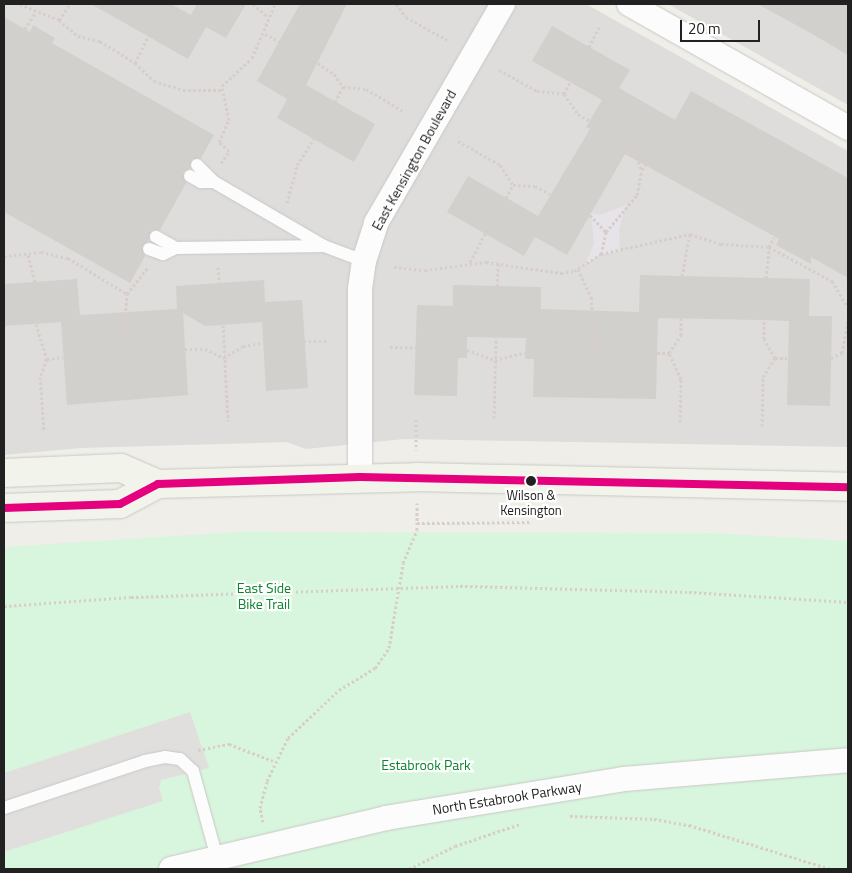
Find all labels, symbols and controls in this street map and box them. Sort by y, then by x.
scale bar [682,10,762,42]
text: 20 m [688,17,721,40]
street label: East Kensington Boulevard [368,87,460,233]
marker: Wilson & Kensington [526,476,536,486]
place label: Wilson & Kensington [500,488,562,519]
park label: East Side Bike Trail [237,580,291,612]
park label: Estabrook Park [381,757,471,773]
street label: North Estabrook Parkway [431,778,583,818]

